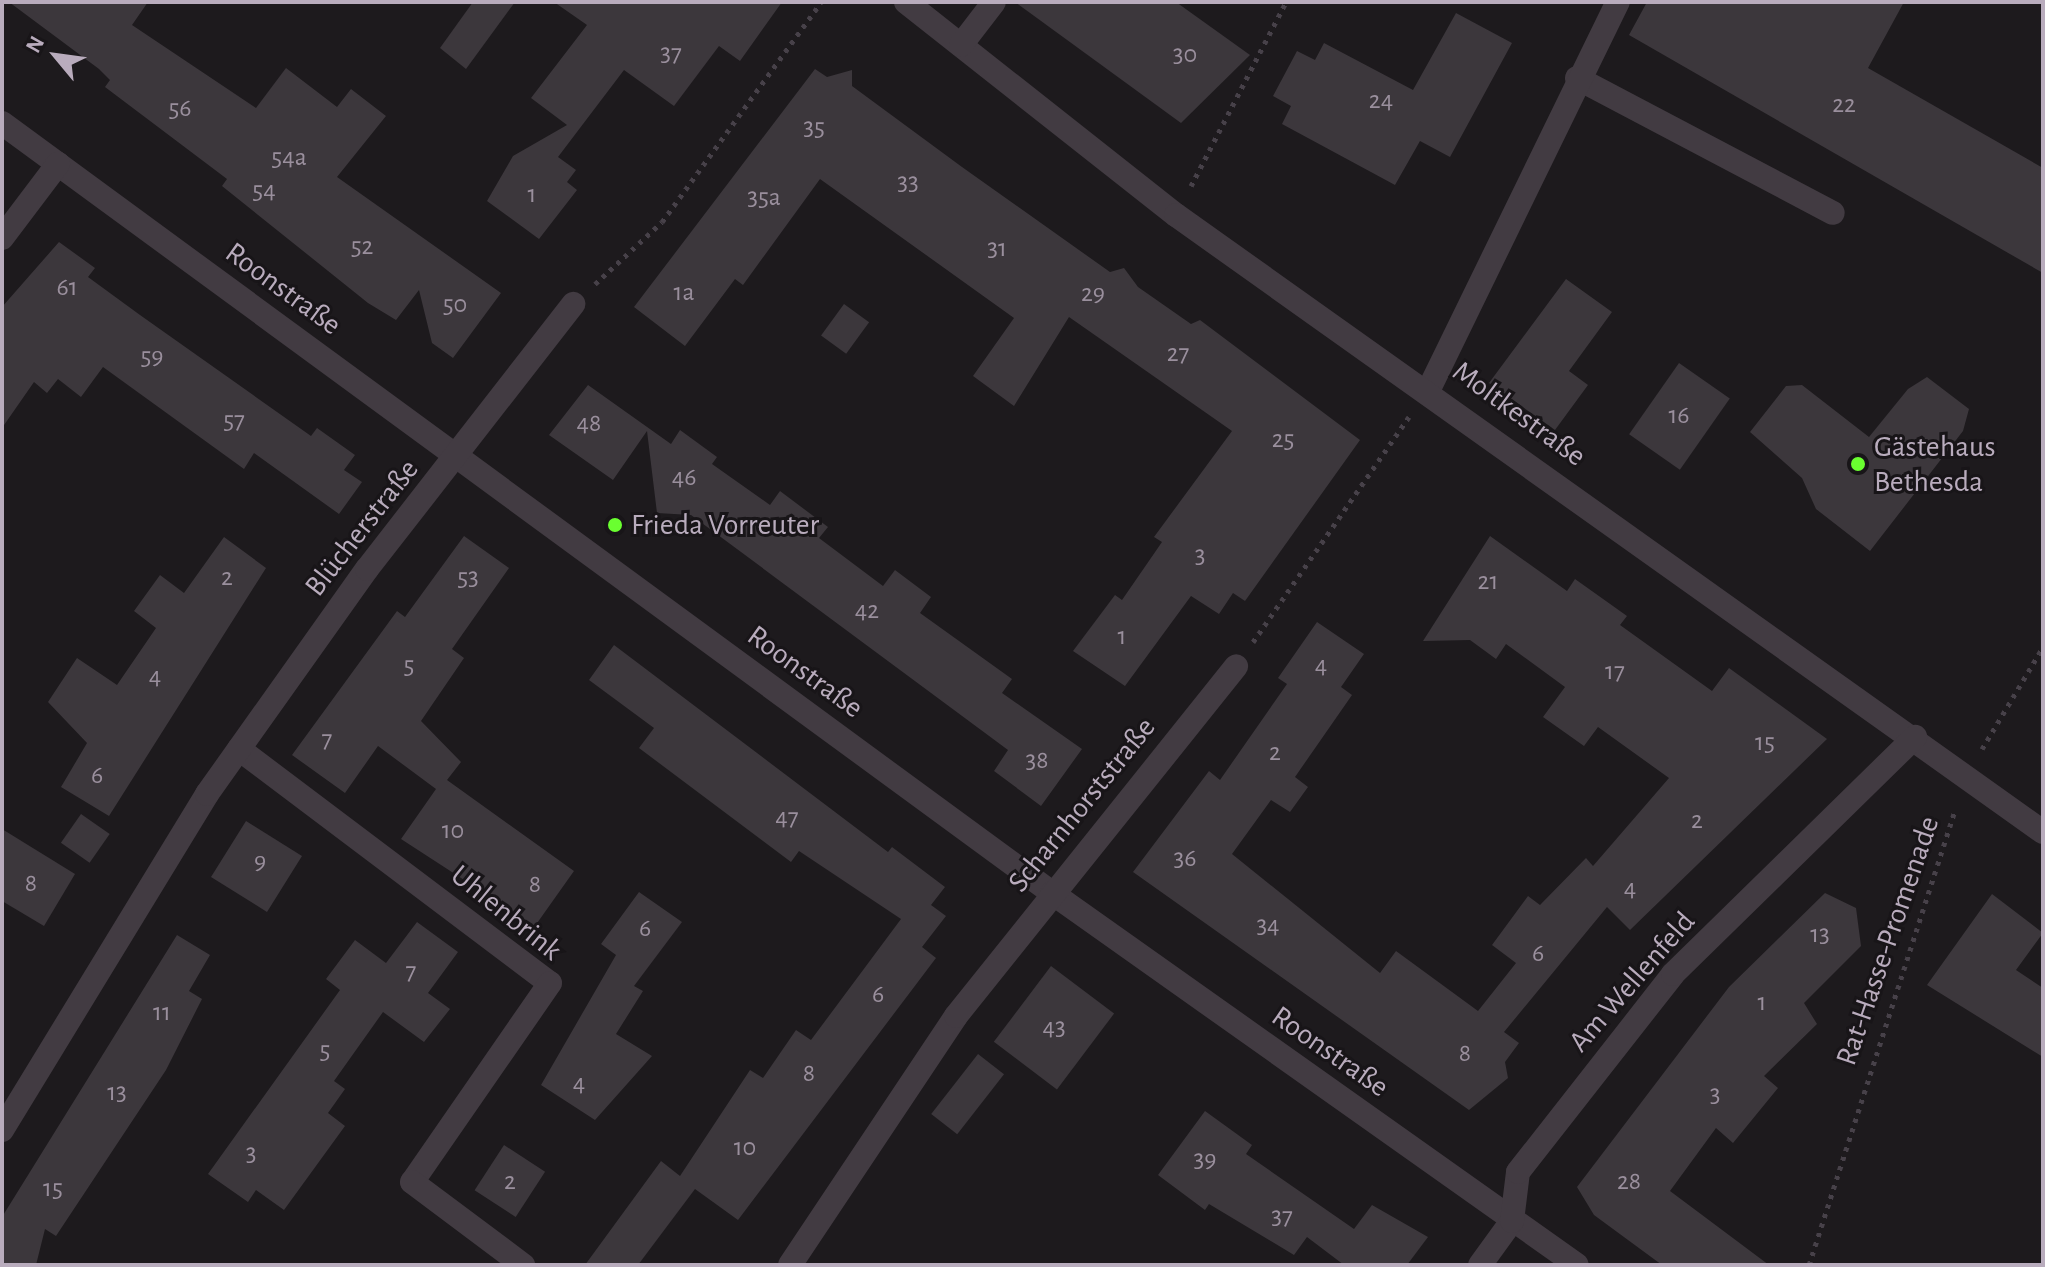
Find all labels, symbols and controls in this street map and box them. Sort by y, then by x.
north arrow [16,16,96,96]
text: N [22,32,48,56]
house number: 37 [660,38,682,70]
house number: 30 [1173,39,1197,71]
house number: 24 [1369,85,1393,117]
house number: 22 [1832,89,1856,121]
house number: 56 [168,93,192,125]
house number: 35 [803,112,825,144]
house number: 54a [271,142,307,174]
house number: 33 [897,167,919,199]
house number: 54 [252,175,276,207]
house number: 1 [528,179,536,211]
house number: 35a [747,182,781,214]
house number: 52 [351,231,373,263]
house number: 31 [987,233,1007,265]
street label: Roonstraße [218,235,348,343]
house number: 61 [56,272,78,304]
house number: 1a [674,277,694,309]
house number: 29 [1081,278,1105,310]
house number: 50 [443,289,467,321]
house number: 27 [1167,338,1189,370]
house number: 59 [140,341,164,373]
street label: Moltkestraße [1445,354,1593,474]
house number: 16 [1668,400,1690,432]
house number: 57 [223,405,245,437]
house number: 48 [577,408,601,440]
house number: 25 [1272,424,1294,456]
place label: Gästehaus Bethesda [1874,429,1995,500]
street label: Blücherstraße [297,452,427,604]
marker: Gästehaus Bethesda [1849,455,1867,473]
house number: 46 [672,462,696,494]
place label: Frieda Vorreuter [631,507,819,543]
marker: Frieda Vorreuter [606,516,624,534]
house number: 3 [1195,540,1205,572]
house number: 2 [221,562,233,594]
house number: 53 [457,562,479,594]
house number: 21 [1478,566,1498,598]
house number: 42 [855,595,879,627]
street label: Roonstraße [740,618,870,726]
house number: 1 [1118,621,1126,653]
house number: 5 [404,650,414,682]
house number: 4 [1315,650,1327,682]
house number: 17 [1605,656,1625,688]
house number: 4 [149,661,161,693]
street label: Scharnhorststraße [1001,710,1163,900]
house number: 7 [322,724,332,756]
house number: 15 [1755,727,1775,759]
house number: 2 [1269,737,1281,769]
house number: 38 [1025,745,1049,777]
house number: 6 [91,760,103,792]
house number: 47 [775,802,799,834]
house number: 2 [1691,805,1703,837]
street label: Rat-Hasse-Promenade [1828,812,1948,1070]
house number: 10 [442,815,464,847]
house number: 36 [1174,843,1196,875]
house number: 9 [254,846,266,878]
street label: Uhlenbrink [443,857,569,969]
house number: 8 [25,868,37,900]
house number: 8 [529,869,541,901]
house number: 4 [1624,873,1636,905]
street label: Am Wellenfeld [1561,904,1703,1060]
house number: 34 [1256,910,1280,942]
house number: 6 [639,913,651,945]
house number: 13 [1810,919,1830,951]
house number: 6 [1532,938,1544,970]
house number: 7 [406,956,416,988]
house number: 6 [872,979,884,1011]
house number: 1 [1758,987,1766,1019]
house number: 11 [153,997,171,1029]
street label: Roonstraße [1265,999,1395,1105]
house number: 43 [1042,1012,1066,1044]
house number: 5 [320,1035,330,1067]
house number: 8 [1459,1038,1471,1070]
house number: 8 [803,1058,815,1090]
house number: 4 [573,1068,585,1100]
house number: 13 [107,1077,127,1109]
house number: 3 [1710,1079,1720,1111]
house number: 10 [734,1132,756,1164]
house number: 3 [246,1138,256,1170]
house number: 39 [1194,1144,1216,1176]
house number: 2 [504,1166,516,1198]
house number: 28 [1617,1166,1641,1198]
house number: 15 [43,1173,63,1205]
house number: 37 [1271,1201,1293,1233]

